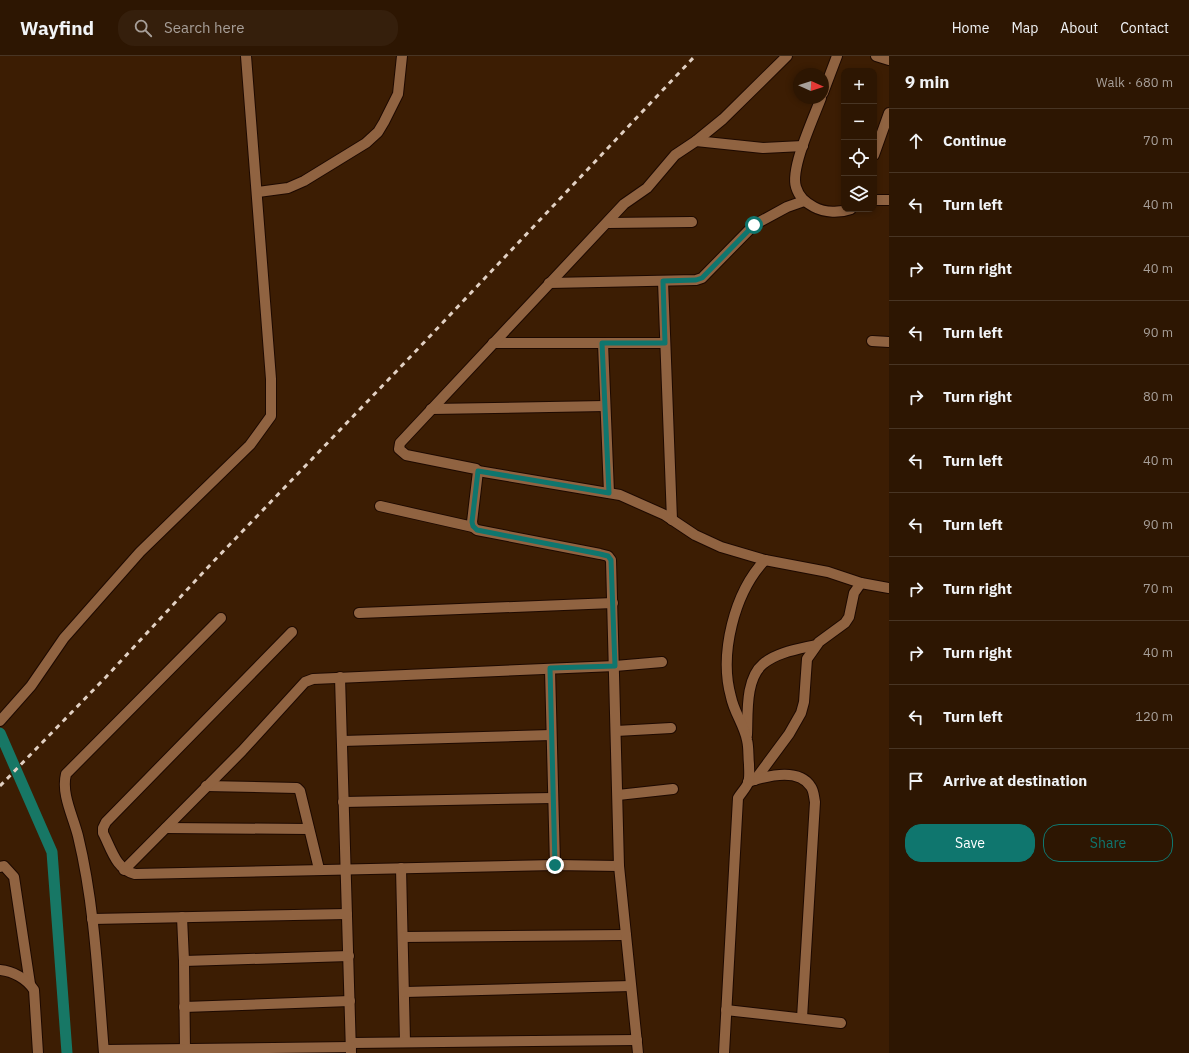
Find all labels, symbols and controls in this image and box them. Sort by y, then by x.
search box [118,10,398,46]
text: Wayfind [20,16,94,40]
icon: search [132,17,154,39]
text: Search here [164,18,244,37]
text: Home [952,19,989,37]
text: Map [1011,19,1038,37]
text: About [1060,19,1098,37]
text: Contact [1120,19,1169,37]
north arrow [793,68,829,104]
map controls [841,68,877,212]
button: + [841,68,877,104]
text: 9 min [905,71,949,93]
text: Walk · 680 m [1096,74,1173,91]
button: − [841,104,877,140]
icon: ahead [905,130,927,152]
text: Continue [943,131,1007,150]
text: 70 m [1143,132,1173,149]
button: locate [841,140,877,176]
button: layers [841,176,877,212]
icon: left [905,194,927,216]
text: Turn left [943,195,1003,214]
text: 40 m [1143,196,1173,213]
route start [745,216,763,234]
icon: right [905,258,927,280]
text: Turn right [943,259,1012,278]
text: 40 m [1143,260,1173,277]
icon: left [905,322,927,344]
text: Turn left [943,323,1003,342]
text: 90 m [1143,324,1173,341]
icon: right [905,386,927,408]
text: Turn right [943,387,1012,406]
text: 80 m [1143,388,1173,405]
icon: left [905,450,927,472]
text: Turn left [943,451,1003,470]
text: 40 m [1143,452,1173,469]
icon: left [905,514,927,536]
text: Turn left [943,515,1003,534]
text: 90 m [1143,516,1173,533]
icon: right [905,578,927,600]
text: Turn right [943,579,1012,598]
text: 70 m [1143,580,1173,597]
icon: right [905,642,927,664]
text: Turn right [943,643,1012,662]
text: 40 m [1143,644,1173,661]
icon: left [905,706,927,728]
text: Turn left [943,707,1003,726]
text: 120 m [1135,708,1173,725]
icon: arrive [905,770,927,792]
text: Arrive at destination [943,771,1087,790]
button: Save [905,824,1035,862]
button: Share [1043,824,1173,862]
route end [546,856,564,874]

